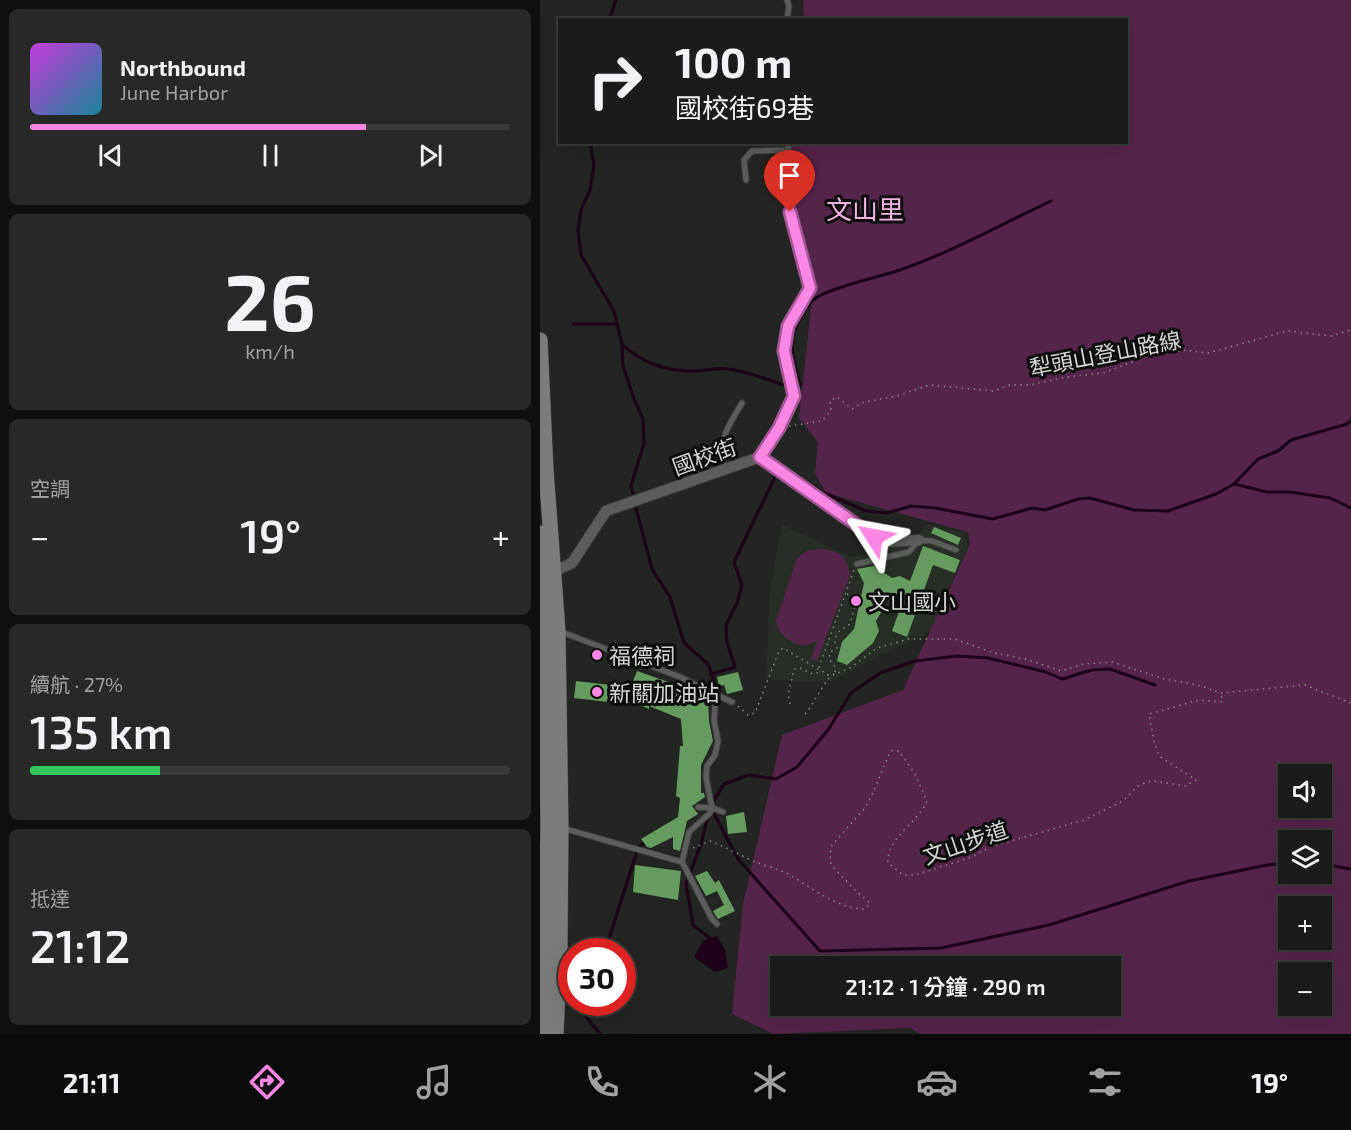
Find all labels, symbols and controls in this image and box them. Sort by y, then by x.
text: 100 m [675,36,792,86]
icon: right [576,42,654,120]
text: Northbound [120,54,246,80]
text: June Harbor [120,80,228,104]
text: 國校街69巷 [675,91,814,123]
icon: previous [94,139,127,172]
icon: pause [254,139,287,172]
icon: next [414,139,447,172]
pin [764,150,815,212]
icon: arrive [773,159,806,192]
district label: 文山里 [826,193,904,224]
text: 26 [224,253,316,347]
street label: 犁頭山登山路線 [1027,326,1183,380]
text: km/h [245,339,295,363]
street label: 國校街 [669,432,739,480]
text: 空調 [30,476,70,500]
position arrow [842,505,906,569]
text: 19° [240,508,301,562]
text: − [30,516,49,556]
text: + [492,516,510,556]
place label: 文山國小 [868,588,956,614]
marker: 文山國小 [849,594,863,608]
place label: 福德祠 [609,642,675,668]
marker: 福德祠 [590,648,604,662]
text: 續航 · 27% [30,672,123,696]
place label: 新關加油站 [609,679,719,705]
marker: 新關加油站 [590,685,604,699]
text: 135 km [30,704,172,758]
map controls [1278,764,1332,1016]
button: sound [1278,764,1332,818]
street label: 文山步道 [919,815,1011,869]
button: layers [1278,830,1332,884]
text: 抵達 [30,886,70,910]
button: + [1278,896,1332,950]
text: 21:12 [30,918,130,972]
speed limit sign: 30 [558,938,636,1016]
button: − [1278,962,1332,1016]
text: 21:12 · 1 分鐘 · 290 m [845,973,1046,999]
icon: directions [246,1061,288,1103]
icon: music [413,1061,455,1103]
icon: phone [581,1061,623,1103]
icon: climate [749,1061,791,1103]
icon: car [916,1061,958,1103]
icon: filters [1084,1061,1126,1103]
text: 21:11 [63,1066,120,1098]
text: 19° [1251,1066,1288,1098]

